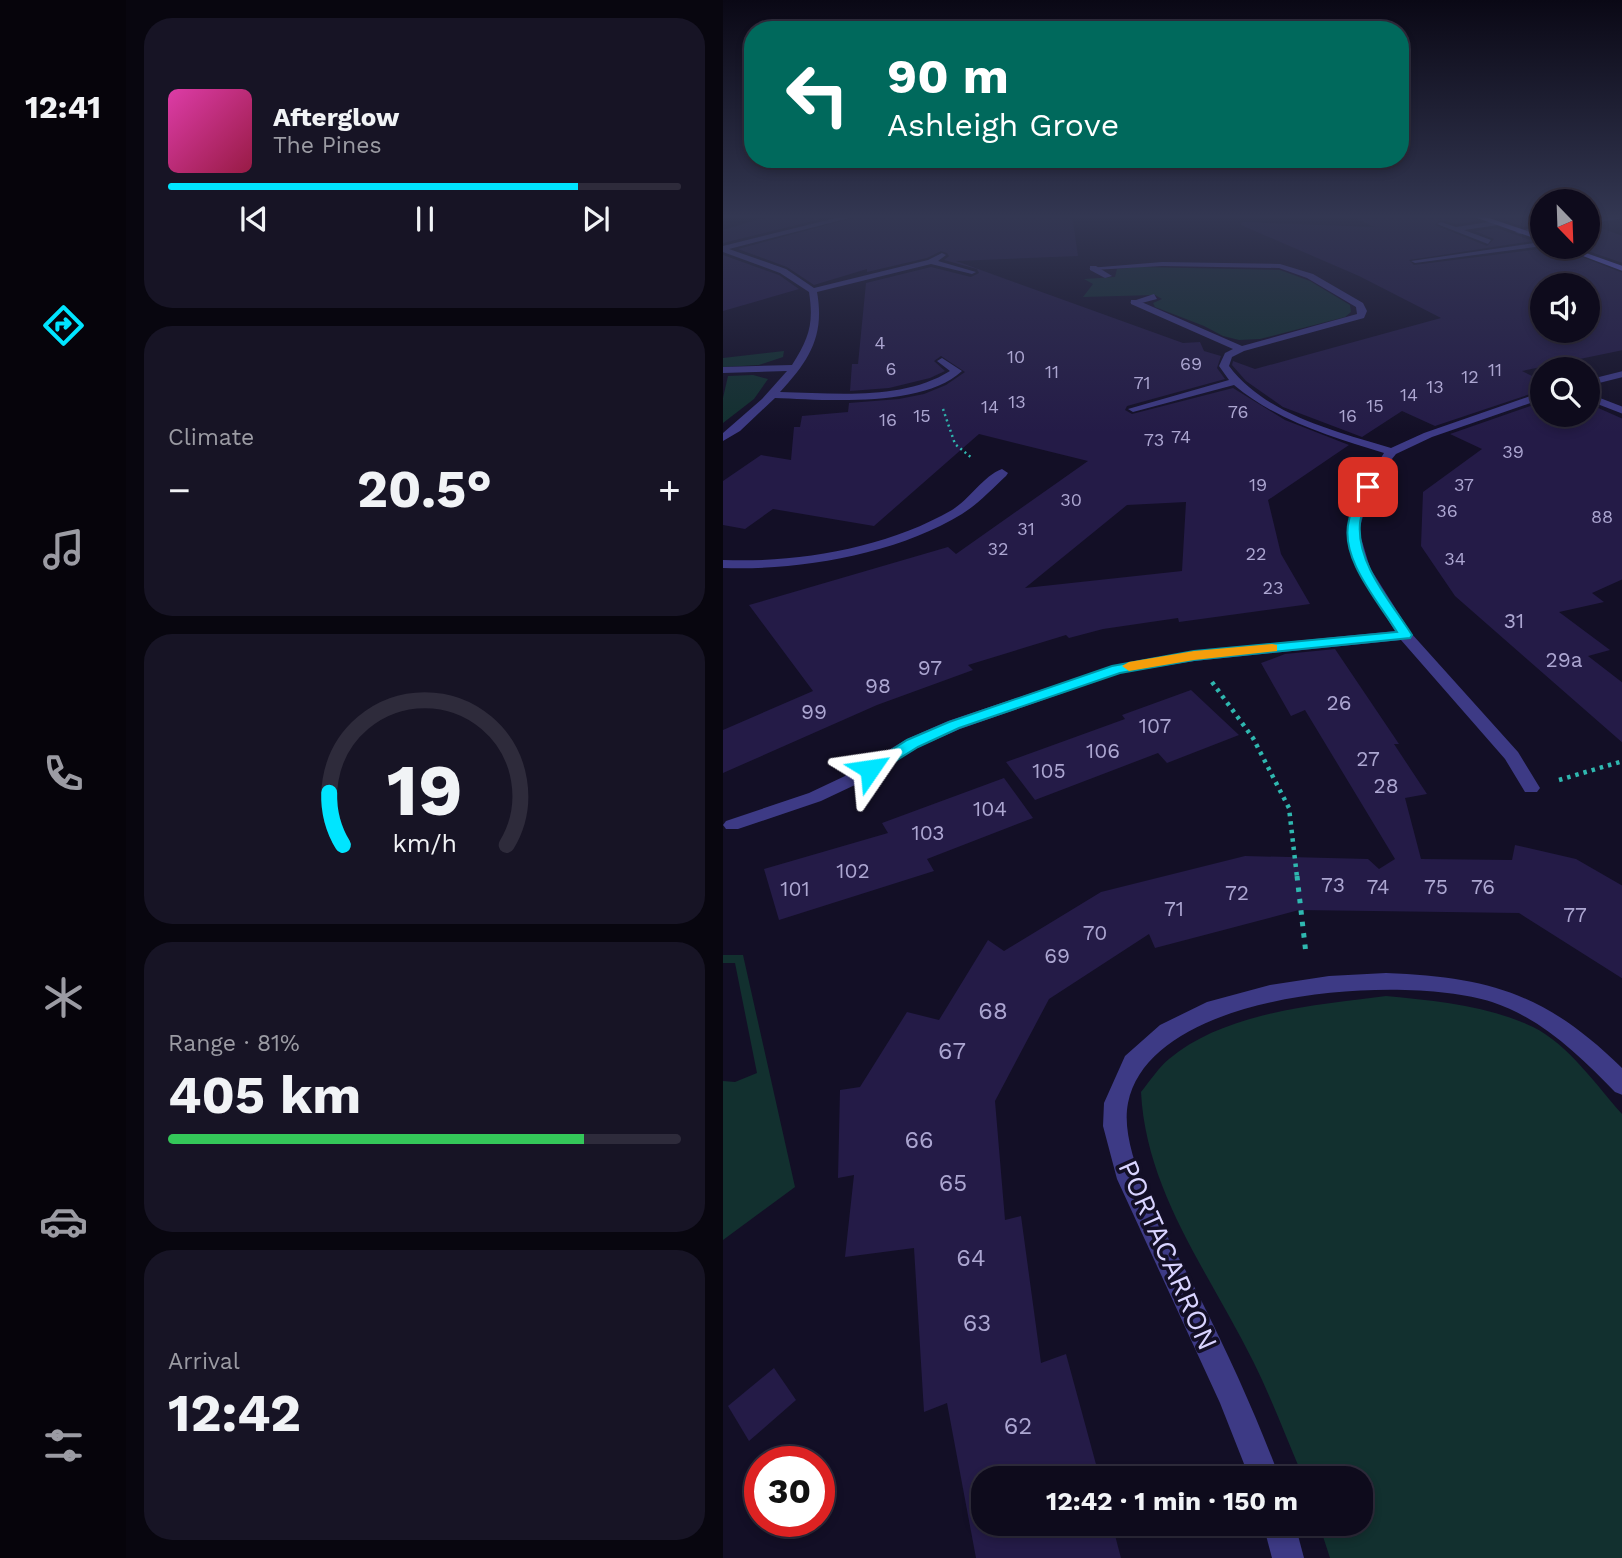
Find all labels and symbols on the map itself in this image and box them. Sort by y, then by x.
north arrow [1530,189,1600,259]
house number: 4 [875,332,886,353]
house number: 10 [1007,346,1025,367]
house number: 69 [1180,353,1202,374]
house number: 6 [886,358,896,379]
house number: 11 [1488,359,1502,380]
house number: 11 [1045,361,1059,382]
house number: 12 [1461,366,1479,387]
house number: 71 [1133,372,1151,393]
house number: 13 [1426,376,1444,397]
house number: 14 [1400,384,1418,405]
house number: 13 [1008,391,1026,412]
house number: 15 [1366,395,1384,416]
house number: 14 [981,396,999,417]
house number: 76 [1228,401,1248,422]
house number: 15 [913,405,931,426]
house number: 16 [1339,405,1357,426]
house number: 16 [879,409,897,430]
house number: 74 [1171,426,1191,447]
house number: 73 [1144,429,1164,450]
house number: 39 [1502,441,1524,462]
pin [1338,457,1398,517]
house number: 19 [1249,474,1267,495]
house number: 37 [1454,474,1474,495]
house number: 30 [1060,489,1082,510]
house number: 36 [1436,500,1458,521]
house number: 88 [1591,506,1613,527]
house number: 31 [1017,518,1035,539]
house number: 32 [988,538,1009,559]
house number: 22 [1246,543,1267,564]
house number: 34 [1444,548,1466,569]
house number: 23 [1263,577,1284,598]
house number: 31 [1504,608,1524,633]
house number: 29a [1545,647,1583,672]
house number: 97 [918,655,942,680]
house number: 98 [865,673,891,698]
house number: 26 [1326,690,1352,715]
house number: 99 [801,699,827,724]
house number: 107 [1139,713,1172,738]
position arrow [833,732,907,806]
house number: 106 [1086,738,1120,763]
house number: 27 [1356,746,1380,771]
house number: 105 [1032,758,1066,783]
house number: 28 [1373,773,1399,798]
house number: 104 [973,796,1007,821]
house number: 103 [911,820,945,845]
house number: 102 [836,858,870,883]
house number: 73 [1321,872,1345,897]
house number: 74 [1366,874,1390,899]
house number: 75 [1424,874,1448,899]
house number: 76 [1471,874,1495,899]
house number: 101 [780,876,810,901]
house number: 72 [1225,880,1249,905]
house number: 71 [1164,896,1184,921]
house number: 77 [1563,902,1587,927]
house number: 70 [1083,920,1107,945]
house number: 69 [1044,943,1070,968]
house number: 68 [978,997,1008,1025]
house number: 67 [938,1037,966,1065]
house number: 66 [904,1126,934,1154]
street label: PORTACARRON [1111,1155,1225,1355]
house number: 65 [939,1169,967,1197]
house number: 64 [956,1244,986,1272]
house number: 63 [963,1309,991,1337]
house number: 62 [1004,1412,1032,1440]
speed limit sign: 30 [744,1446,835,1537]

